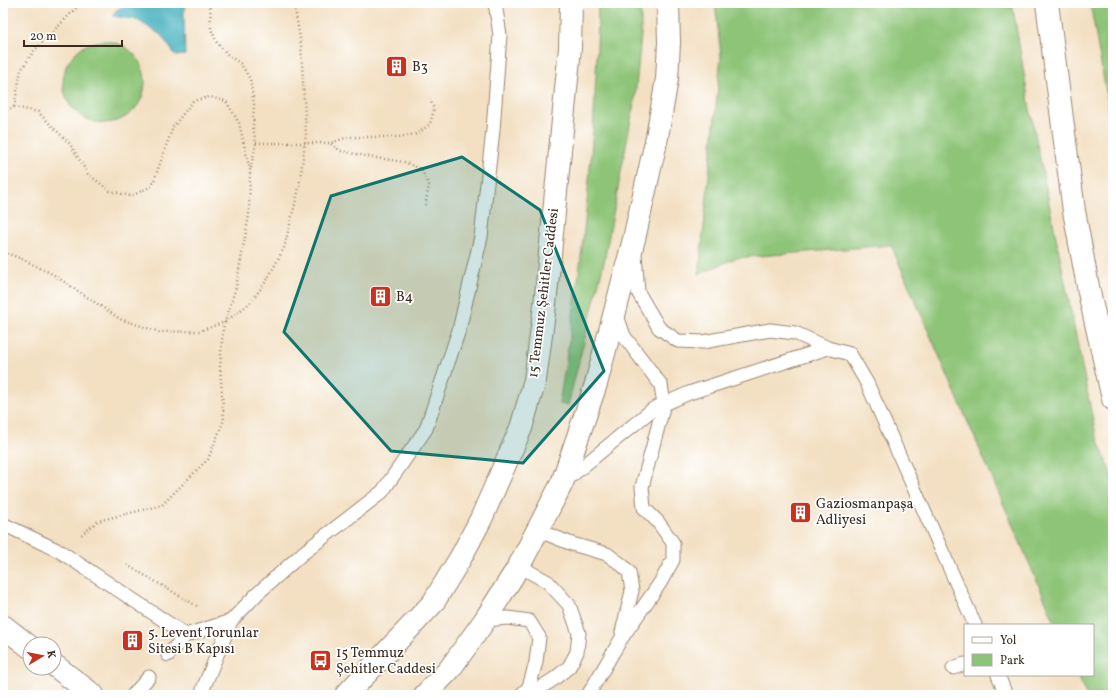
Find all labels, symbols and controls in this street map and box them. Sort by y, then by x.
scale bar [24,22,122,48]
text: 20 m [30,29,57,45]
building icon: B3 [383,54,409,80]
place label: B3 [412,58,428,77]
street label: 15 Temmuz Şehitler Caddesi [524,207,564,379]
building icon: B4 [367,284,393,310]
place label: B4 [396,288,413,307]
place label: Gaziosmanpaşa Adliyesi [816,495,914,530]
building icon: Gaziosmanpaşa Adliyesi [787,499,813,525]
place label: 5. Levent Torunlar Sitesi B Kapısı [148,624,259,659]
legend [964,624,1094,676]
building icon: 5. Levent Torunlar Sitesi B Kapısı [120,628,146,654]
text: Yol [1000,633,1017,649]
north arrow [22,636,62,676]
place label: 15 Temmuz Şehitler Caddesi [336,644,436,679]
bus stop icon: 15 Temmuz Şehitler Caddesi [308,648,334,674]
text: K [42,649,58,660]
text: Park [1000,653,1025,669]

